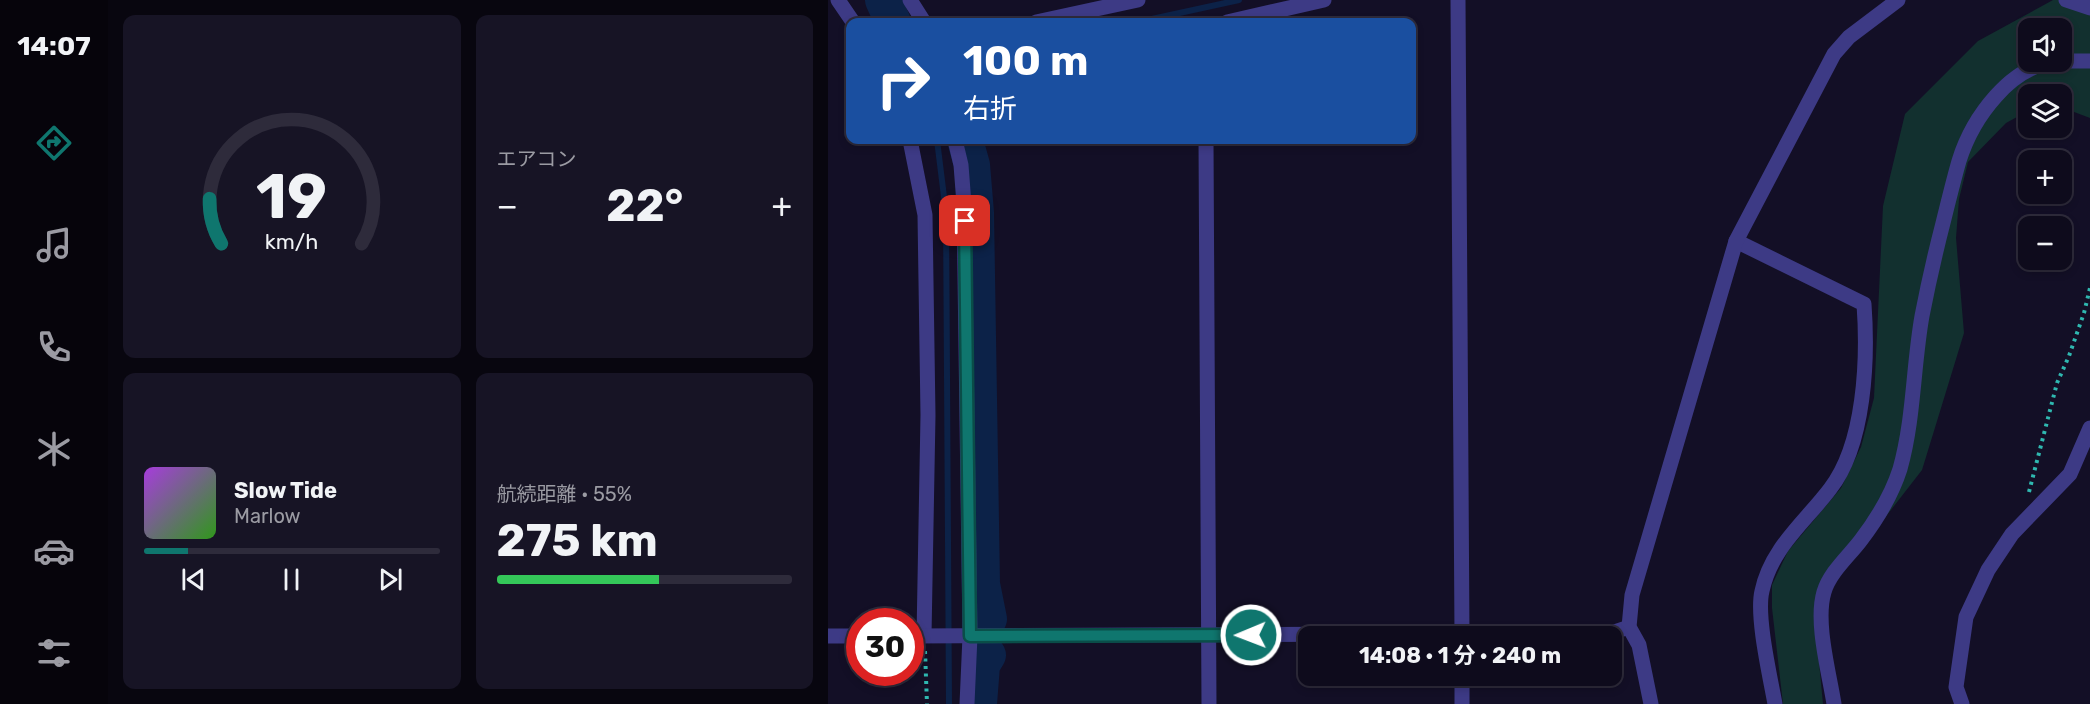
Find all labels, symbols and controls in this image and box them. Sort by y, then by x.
map controls [2018,18,2072,270]
button: sound [2018,18,2072,72]
text: 14:07 [17,30,91,62]
text: 100 m [963,36,1088,86]
icon: right [864,42,942,120]
button: layers [2018,84,2072,138]
text: 右折 [963,93,1017,125]
icon: directions [33,122,75,164]
text: エアコン [497,147,577,171]
button: + [2018,150,2072,204]
text: 19 [256,160,327,234]
text: 22° [606,179,683,232]
text: − [497,186,518,225]
text: + [771,186,792,225]
pin [939,195,990,246]
icon: arrive [948,204,981,237]
button: − [2018,216,2072,270]
icon: music [33,224,75,266]
text: km/h [265,229,319,254]
icon: phone [33,326,75,368]
icon: climate [33,428,75,470]
text: Slow Tide [234,477,337,504]
text: 航続距離 · 55% [497,482,632,506]
text: Marlow [234,504,301,528]
text: 275 km [497,514,658,567]
icon: car [33,530,75,572]
icon: previous [177,563,210,596]
icon: pause [275,563,308,596]
icon: next [374,563,407,596]
position arrow [1219,603,1283,667]
speed limit sign: 30 [846,608,924,686]
icon: filters [33,632,75,674]
text: 14:08 · 1 分 · 240 m [1359,642,1561,669]

